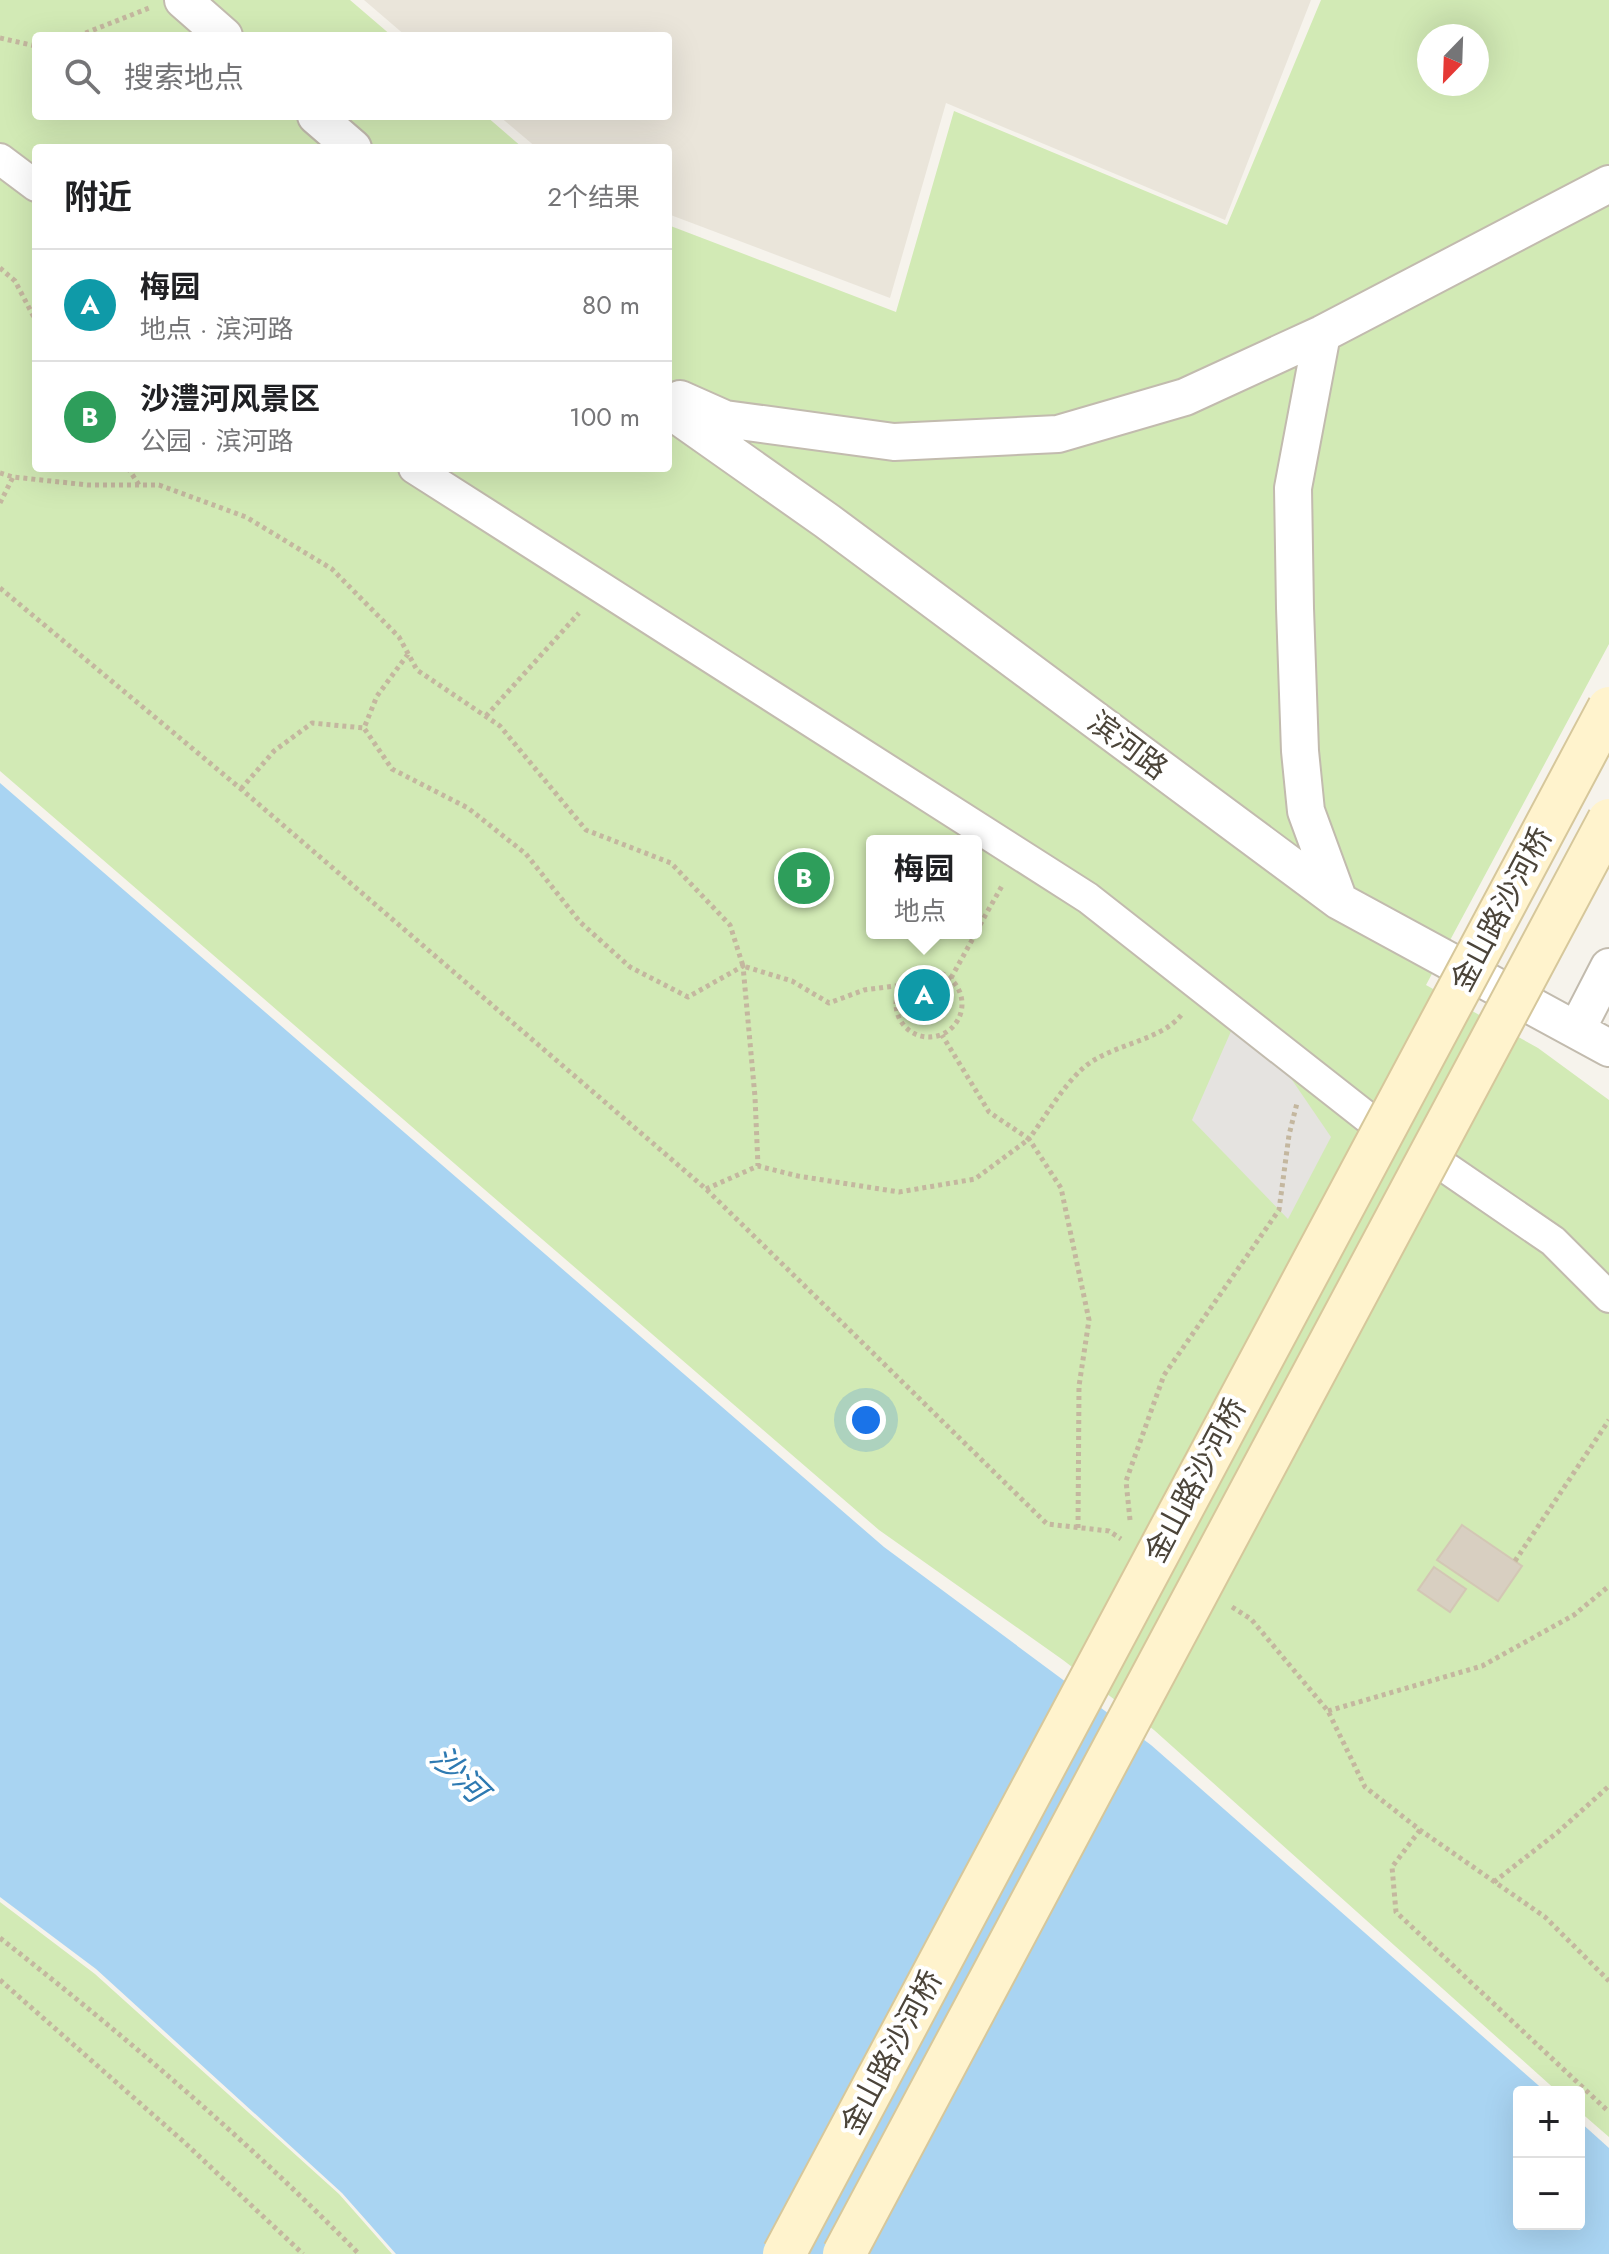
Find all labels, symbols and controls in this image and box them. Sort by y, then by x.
north arrow [1417,24,1489,96]
search box [32,32,672,120]
icon: search [60,54,104,98]
text: 搜索地点 [124,56,244,99]
text: 附近 [64,173,132,222]
text: 2个结果 [547,178,640,216]
text: 梅园 [140,265,200,308]
text: A [80,286,100,324]
text: 80 m [582,286,640,324]
text: 地点 · 滨河路 [140,310,293,348]
text: 沙澧河风景区 [140,377,320,420]
text: B [81,398,99,436]
text: 100 m [569,398,640,436]
text: 公园 · 滨河路 [140,422,293,460]
street label: 滨河路 [1079,701,1177,789]
street label: 金山路沙河桥 [1440,819,1562,999]
popup [866,835,982,939]
text: 梅园 [894,847,954,890]
pin: B [778,848,830,908]
text: 地点 [894,892,946,930]
pin: A [898,965,950,1025]
street label: 金山路沙河桥 [1134,1390,1256,1570]
your location [846,1400,886,1440]
water label: 沙河 [420,1735,502,1817]
street label: 金山路沙河桥 [830,1962,952,2142]
map controls [1513,2086,1585,2230]
button: + [1513,2086,1585,2158]
button: − [1513,2158,1585,2230]

